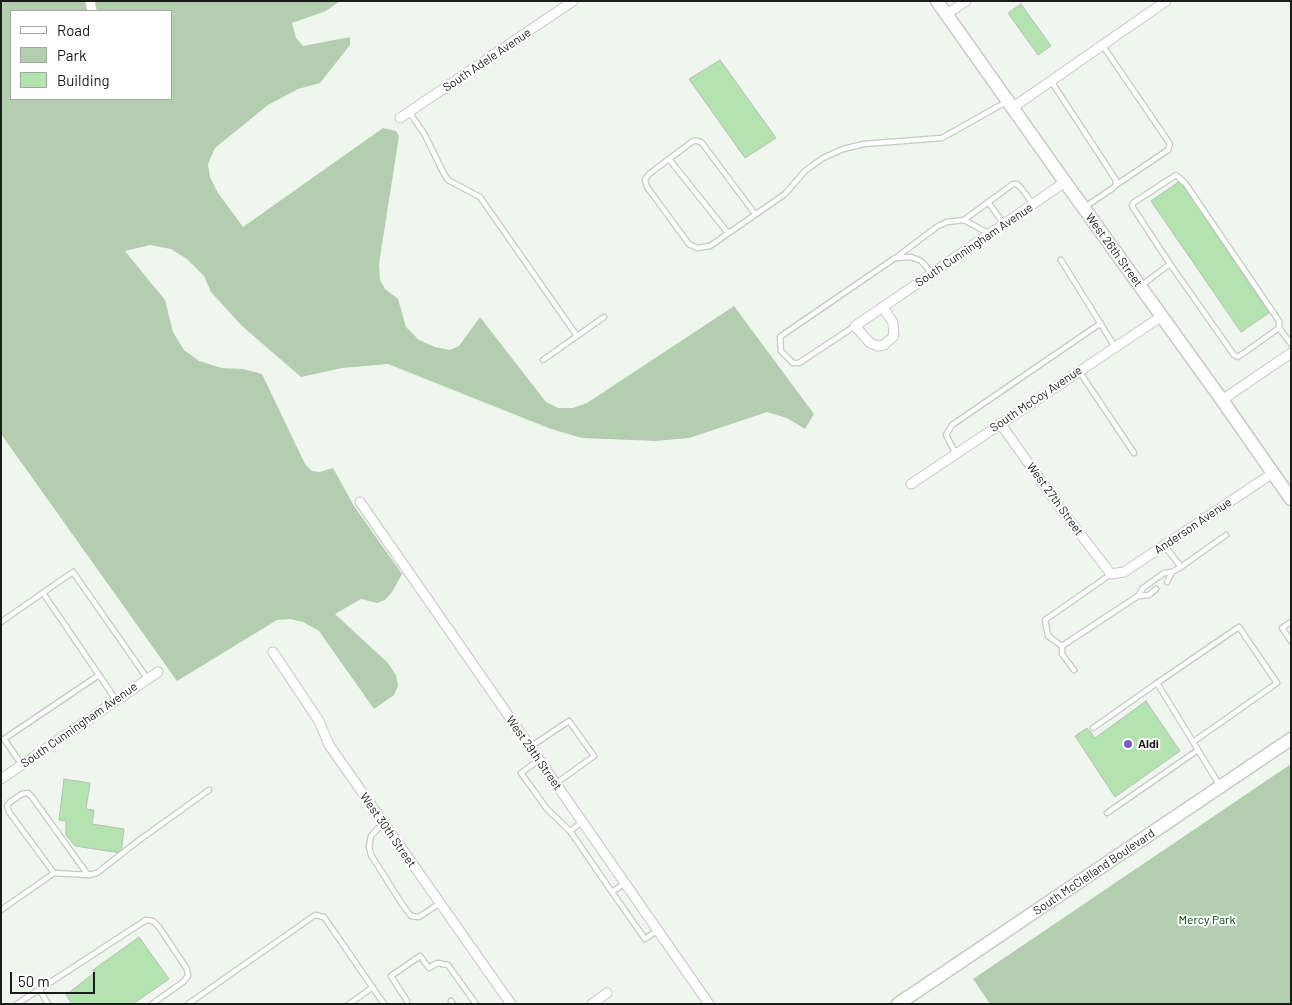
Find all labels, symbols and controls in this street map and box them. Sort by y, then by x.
legend [10,10,172,100]
text: Road [57,21,90,39]
street label: South Adele Avenue [440,25,534,95]
text: Park [57,46,86,64]
text: Building [57,71,110,89]
street label: South Cunningham Avenue [912,200,1036,290]
street label: West 26th Street [1082,210,1146,290]
street label: South McCoy Avenue [987,363,1085,435]
street label: West 27th Street [1024,460,1086,538]
street label: Anderson Avenue [1152,495,1234,557]
street label: South Cunningham Avenue [18,679,140,771]
street label: West 29th Street [503,713,565,793]
place label: Aldi [1138,737,1159,751]
marker: Aldi [1122,738,1134,750]
street label: West 30th Street [357,790,419,870]
street label: South McClelland Boulevard [1030,826,1158,918]
park label: Mercy Park [1179,913,1235,927]
scale bar [12,962,98,994]
text: 50 m [18,972,50,990]

